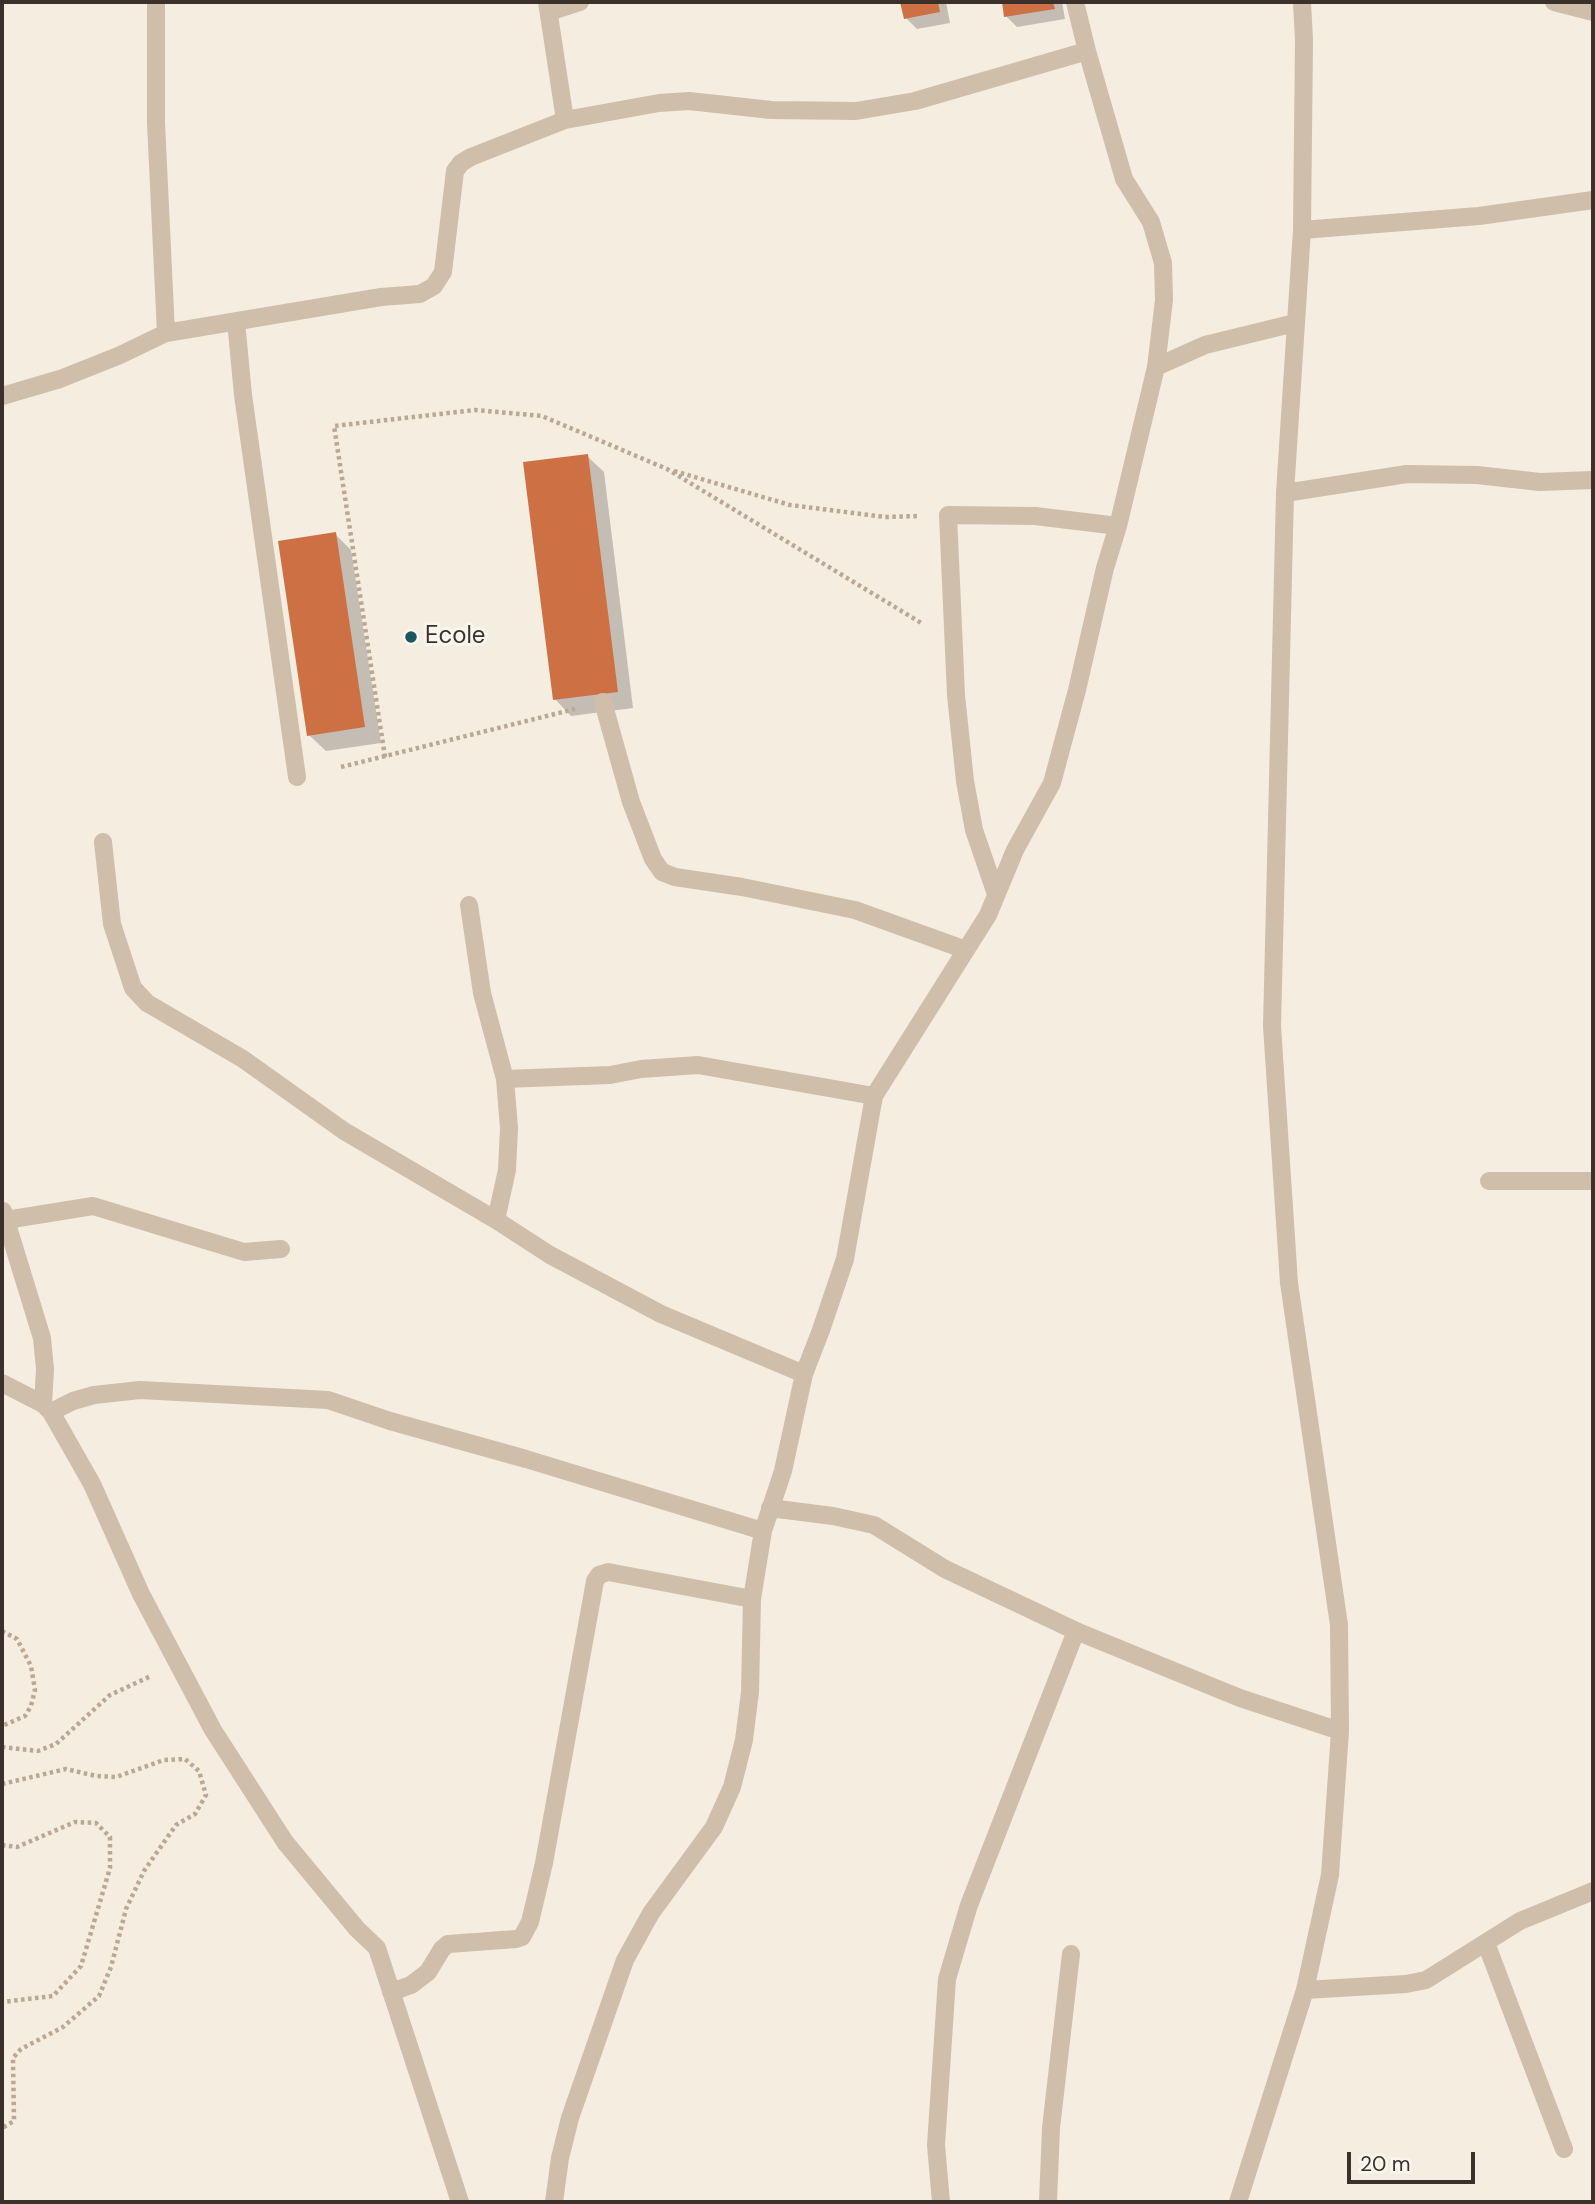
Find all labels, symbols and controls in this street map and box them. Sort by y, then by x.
place label: Ecole [425,623,486,651]
marker: Ecole [403,629,419,645]
scale bar [1350,2138,1478,2182]
text: 20 m [1360,2150,1411,2178]

